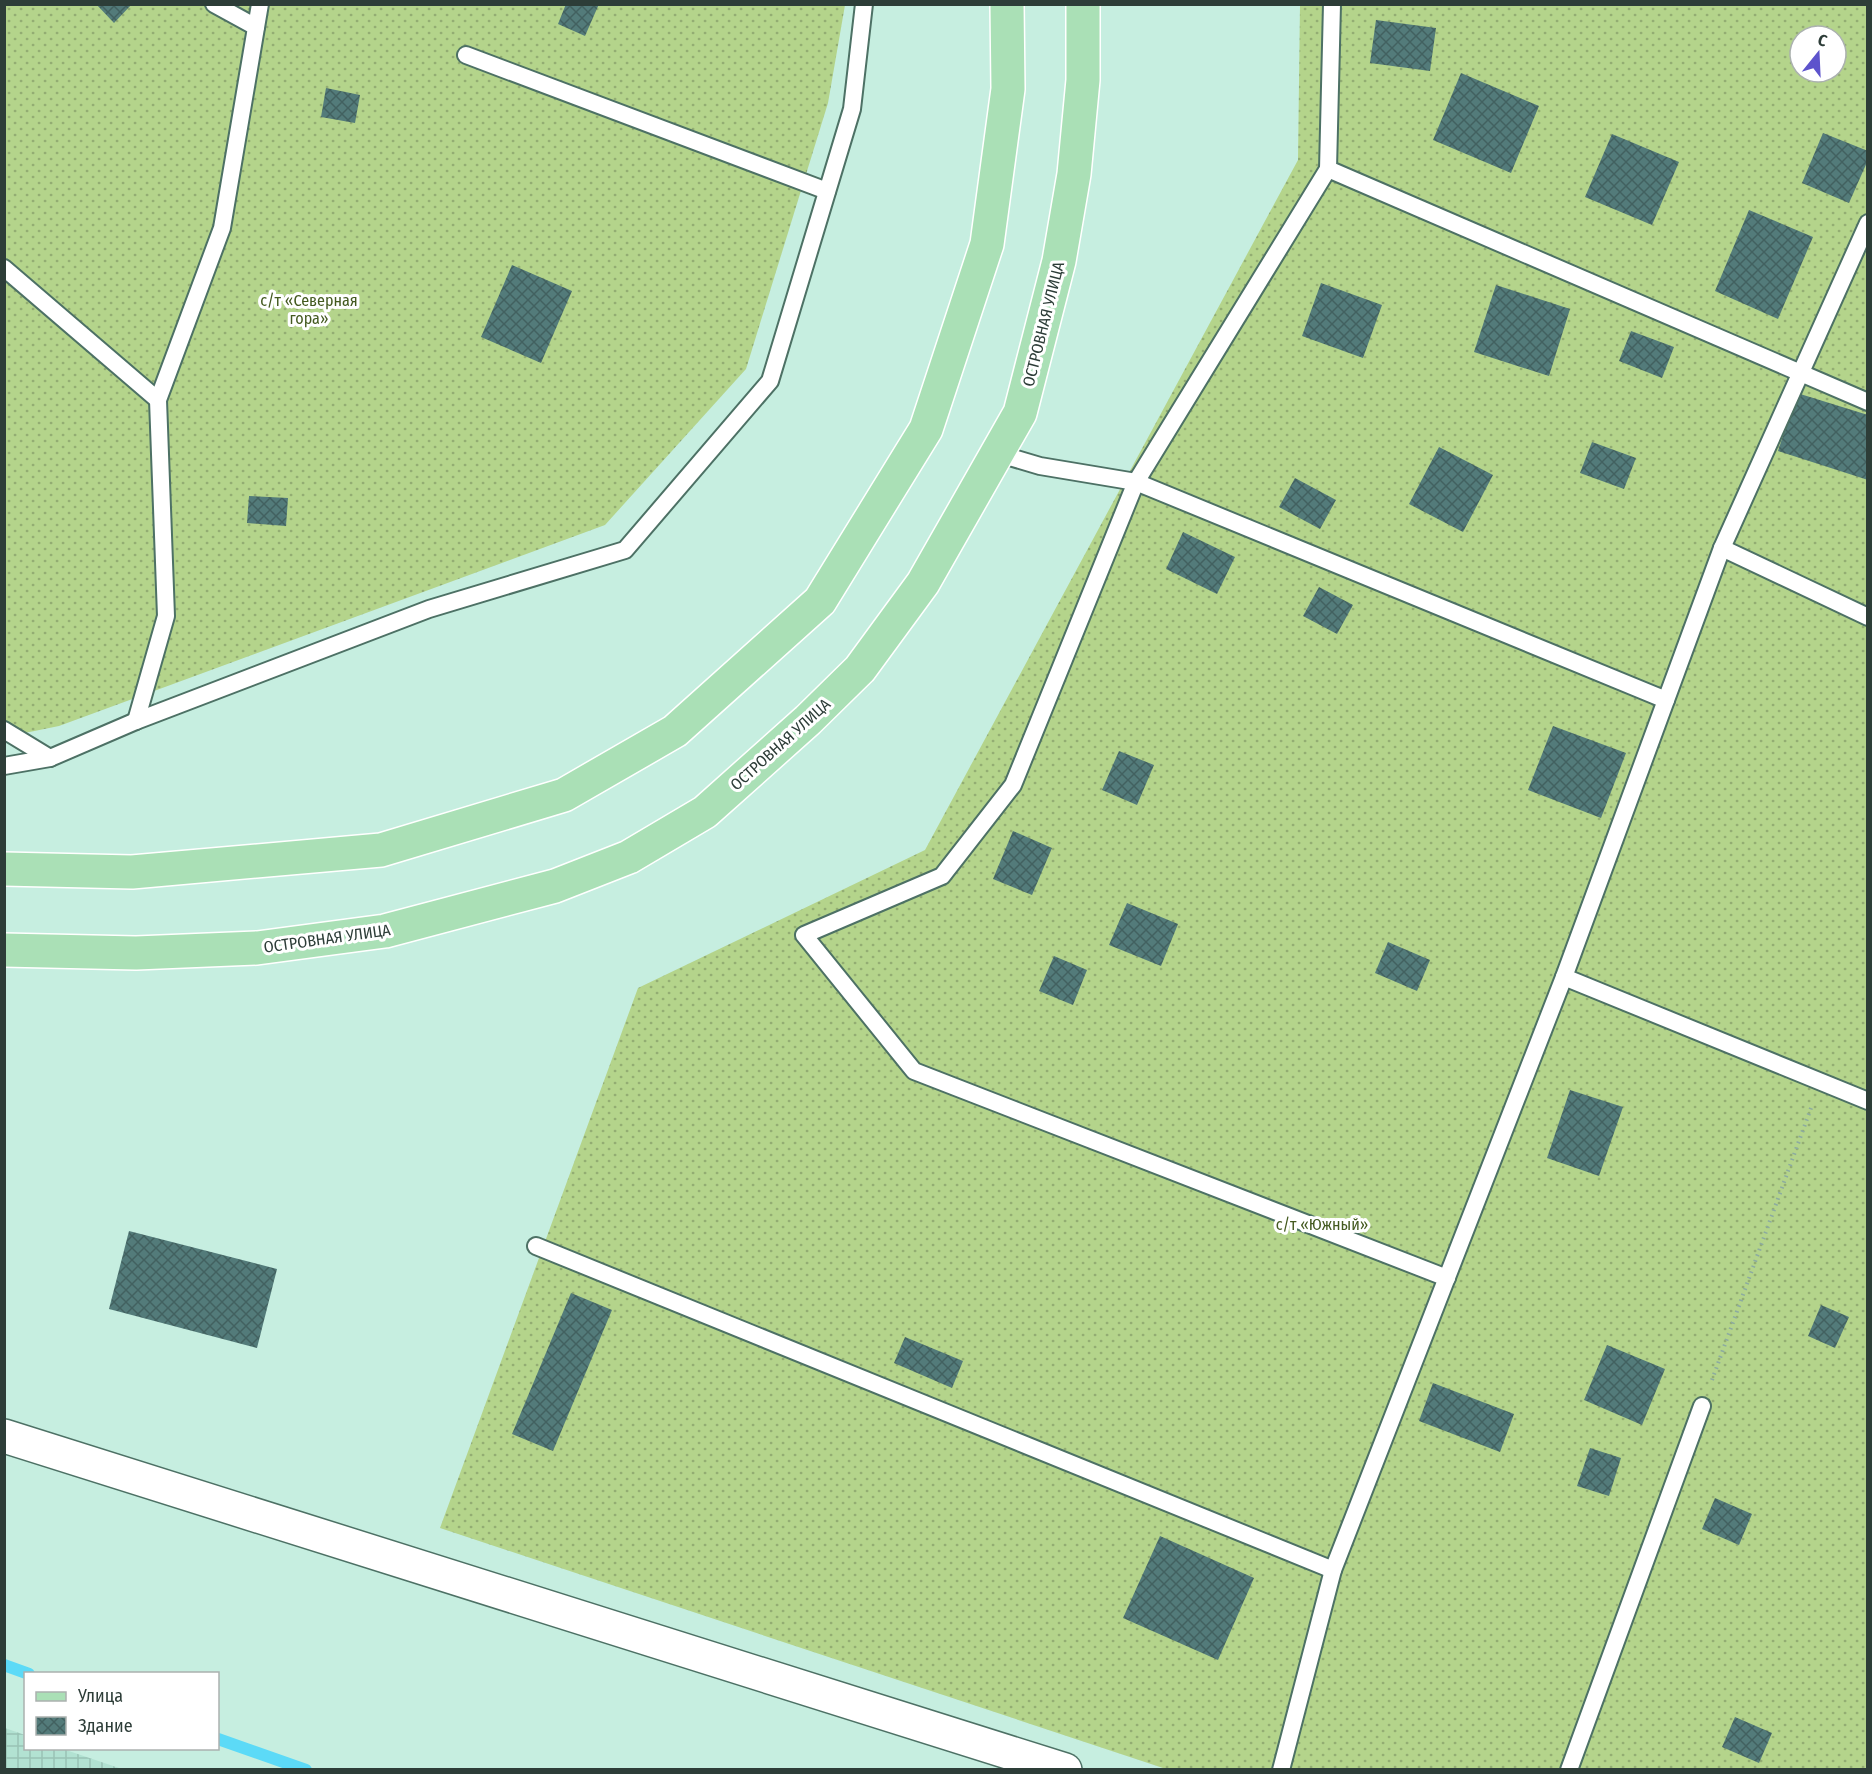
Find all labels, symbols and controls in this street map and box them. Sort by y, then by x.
north arrow [1788,24,1848,84]
text: С [1816,30,1830,51]
street label: ОСТРОВНАЯ УЛИЦА [1019,259,1068,388]
park label: с/т «Северная гора» [260,291,358,328]
street label: ОСТРОВНАЯ УЛИЦА [726,694,835,794]
street label: ОСТРОВНАЯ УЛИЦА [262,920,392,957]
park label: с/т «Южный» [1276,1215,1368,1234]
legend [24,1672,219,1750]
text: Улица [77,1685,123,1707]
text: Здание [78,1715,133,1737]

